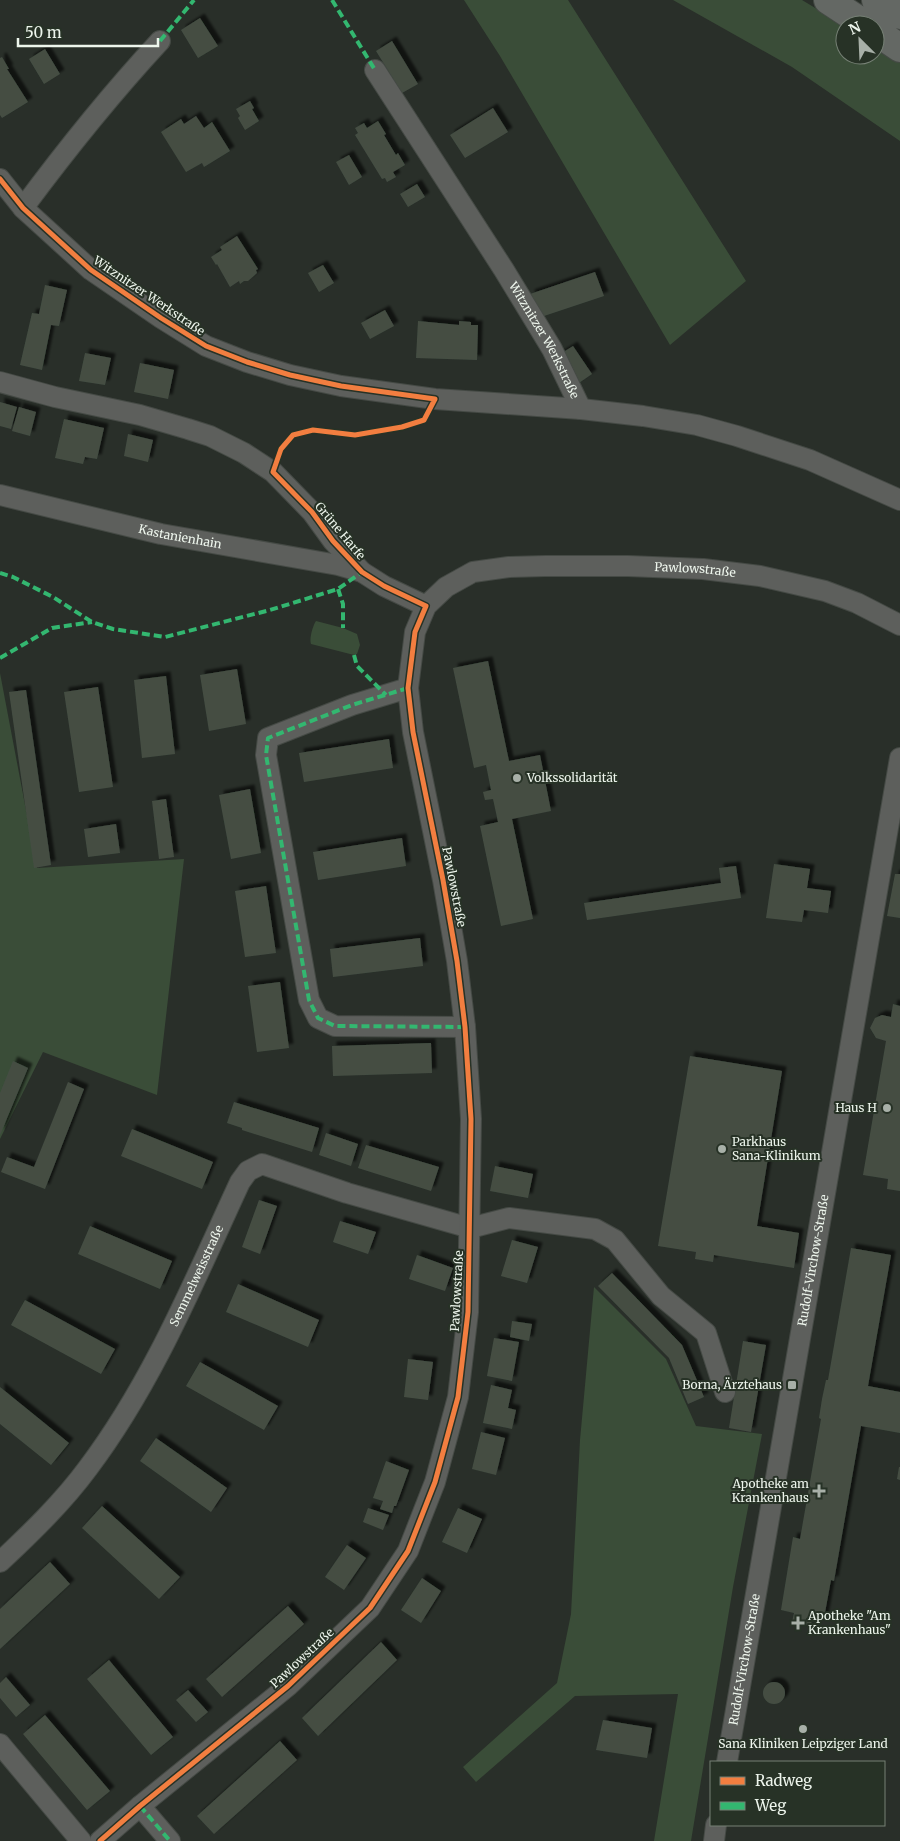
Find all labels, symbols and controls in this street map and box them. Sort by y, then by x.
scale bar [18,15,158,47]
north arrow [835,15,885,65]
text: N [846,18,863,39]
text: 50 m [25,23,62,42]
street label: Witznitzer Werkstraße [90,252,208,339]
street label: Witznitzer Werkstraße [505,278,583,401]
street label: Grüne Harfe [312,499,369,563]
street label: Kastanienhain [137,521,223,552]
street label: Pawlowstraße [654,559,737,580]
place label: Volkssolidarität [526,770,618,785]
marker: Volkssolidarität [511,772,523,784]
street label: Pawlowstraße [439,846,470,928]
place label: Haus H [835,1100,877,1115]
marker: Haus H [881,1102,893,1114]
place label: Parkhaus Sana-Klinikum [732,1134,821,1163]
marker: Parkhaus Sana-Klinikum [716,1143,728,1155]
street label: Rudolf-Virchow-Straße [794,1193,832,1327]
street label: Semmelweisstraße [166,1223,226,1329]
street label: Pawlowstraße [447,1250,466,1332]
place label: Borna, Ärztehaus [682,1377,782,1392]
marker: Borna, Ärztehaus [786,1379,798,1391]
place label: Apotheke am Krankenhaus [732,1476,809,1505]
marker: Apotheke am Krankenhaus [813,1485,825,1497]
street label: Rudolf-Virchow-Straße [725,1592,763,1726]
place label: Apotheke "Am Krankenhaus" [807,1608,891,1637]
marker: Apotheke "Am Krankenhaus" [792,1617,804,1629]
street label: Pawlowstraße [267,1624,337,1691]
marker: Sana Kliniken Leipziger Land [797,1723,809,1735]
place label: Sana Kliniken Leipziger Land [718,1736,888,1751]
legend [710,1761,885,1826]
text: Radweg [755,1771,812,1790]
text: Weg [754,1796,786,1815]

